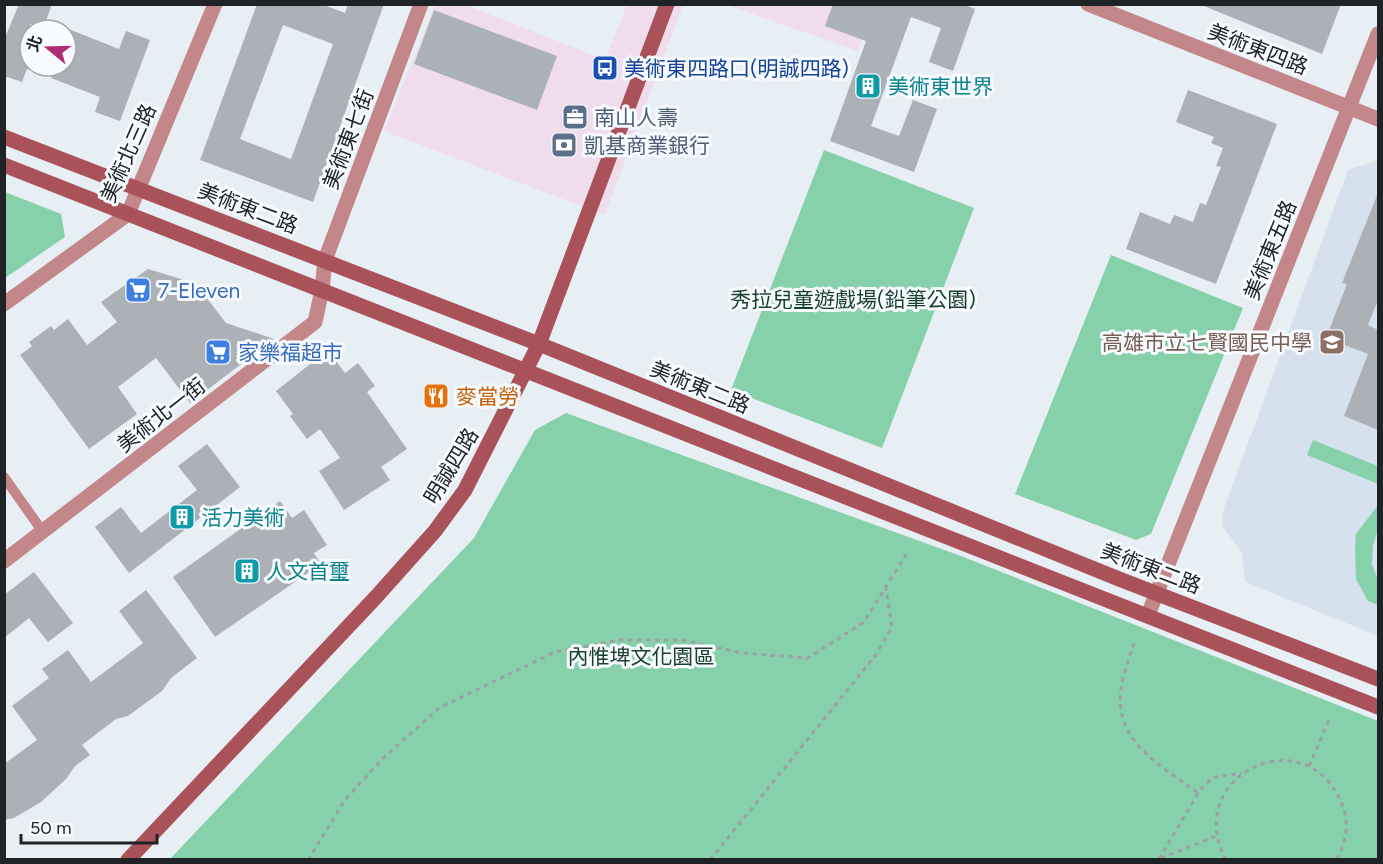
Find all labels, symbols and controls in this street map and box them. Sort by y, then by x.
north arrow [18,18,78,78]
street label: 美術東四路 [1205,19,1311,79]
text: 北 [23,33,46,54]
bus stop icon: 美術東四路口(明誠四路) [590,53,620,83]
place label: 美術東四路口(明誠四路) [624,56,849,81]
building icon: 美術東世界 [853,71,883,101]
place label: 美術東世界 [888,74,993,99]
street label: 美術東七街 [318,86,378,192]
street label: 美術北三路 [95,100,161,206]
office icon: 南山人壽 [560,102,590,132]
place label: 南山人壽 [594,105,678,130]
bank icon: 凱基商業銀行 [549,130,579,160]
place label: 凱基商業銀行 [584,133,710,158]
street label: 美術東二路 [195,178,301,238]
street label: 美術東五路 [1239,197,1301,303]
supermarket icon: 7-Eleven [123,275,153,305]
place label: 7-Eleven [158,278,240,303]
park label: 秀拉兒童遊戲場(鉛筆公園) [730,287,976,312]
school or university icon: 高雄市立七賢國民中學 [1317,327,1347,357]
place label: 高雄市立七賢國民中學 [1102,330,1312,355]
supermarket icon: 家樂福超市 [203,337,233,367]
place label: 家樂福超市 [238,340,343,365]
street label: 美術東二路 [647,356,753,418]
street label: 美術北一街 [112,373,210,457]
restaurant icon: 麥當勞 [421,381,451,411]
place label: 麥當勞 [456,384,519,409]
street label: 明誠四路 [419,424,483,508]
building icon: 活力美術 [167,502,197,532]
place label: 活力美術 [201,505,285,530]
street label: 美術東二路 [1098,538,1204,598]
building icon: 人文首璽 [232,556,262,586]
place label: 人文首璽 [266,559,350,584]
park label: 內惟埤文化園區 [568,644,715,669]
scale bar [21,807,158,845]
text: 50 m [30,817,72,839]

